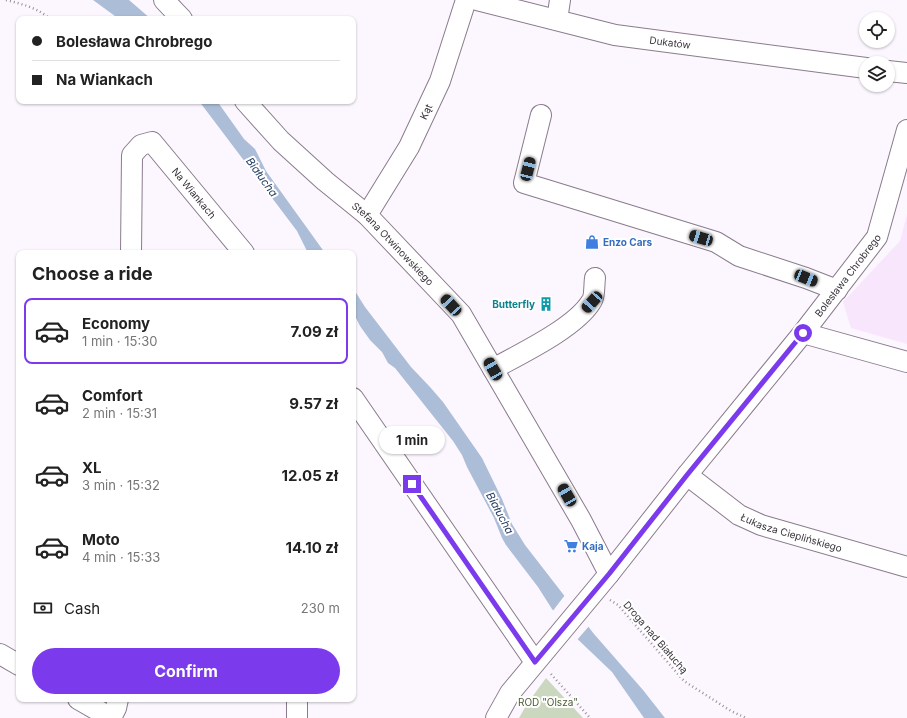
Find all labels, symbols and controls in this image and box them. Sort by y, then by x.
map controls [859,12,895,92]
button: locate [859,12,895,48]
text: Bolesława Chrobrego [56,32,212,51]
street label: Dukatów [649,34,691,51]
button: layers [859,56,895,92]
text: Na Wiankach [56,70,153,89]
street label: Kąt [417,101,435,121]
water label: Białucha [243,155,281,200]
car [519,156,537,182]
street label: Na Wiankach [170,165,219,221]
street label: Stefana Otwinowskiego [350,200,436,288]
car [688,229,714,247]
street label: Bolesława Chrobrego [812,231,883,319]
shop icon: Enzo Cars [584,234,600,250]
place label: Enzo Cars [603,236,653,248]
text: Choose a ride [32,263,153,284]
car [793,268,819,288]
car [580,289,604,315]
car [438,292,464,318]
building icon: Butterfly [538,296,554,312]
place label: Butterfly [492,298,535,311]
icon: car [34,313,70,349]
text: Economy [82,314,150,333]
text: 7.09 zł [291,322,338,341]
route start [794,324,812,342]
text: 1 min · 15:30 [82,333,157,349]
car [482,356,504,382]
icon: car [34,385,70,421]
text: Comfort [82,386,143,405]
text: 9.57 zł [289,394,338,413]
text: 2 min · 15:31 [82,405,157,421]
callout: 1 min [379,426,445,454]
text: 1 min [396,432,428,448]
icon: car [34,457,70,493]
text: XL [82,458,102,477]
text: 12.05 zł [282,466,338,485]
route end [403,475,421,493]
text: 3 min · 15:32 [82,477,160,493]
car [556,482,578,508]
water label: Białucha [483,490,517,537]
street label: Łukasza Cieplińskiego [739,511,844,554]
icon: car [34,529,70,565]
text: Moto [82,530,120,549]
text: 14.10 zł [285,538,338,557]
supermarket icon: Kaja [563,538,579,554]
place label: Kaja [582,540,604,552]
text: 4 min · 15:33 [82,549,160,565]
icon: cash [32,597,54,619]
street label: Droga nad Białuchą [621,598,691,676]
text: Cash [64,599,100,618]
text: 230 m [301,600,340,616]
button: Confirm [32,648,340,694]
park label: ROD "Olsza" [518,696,578,708]

